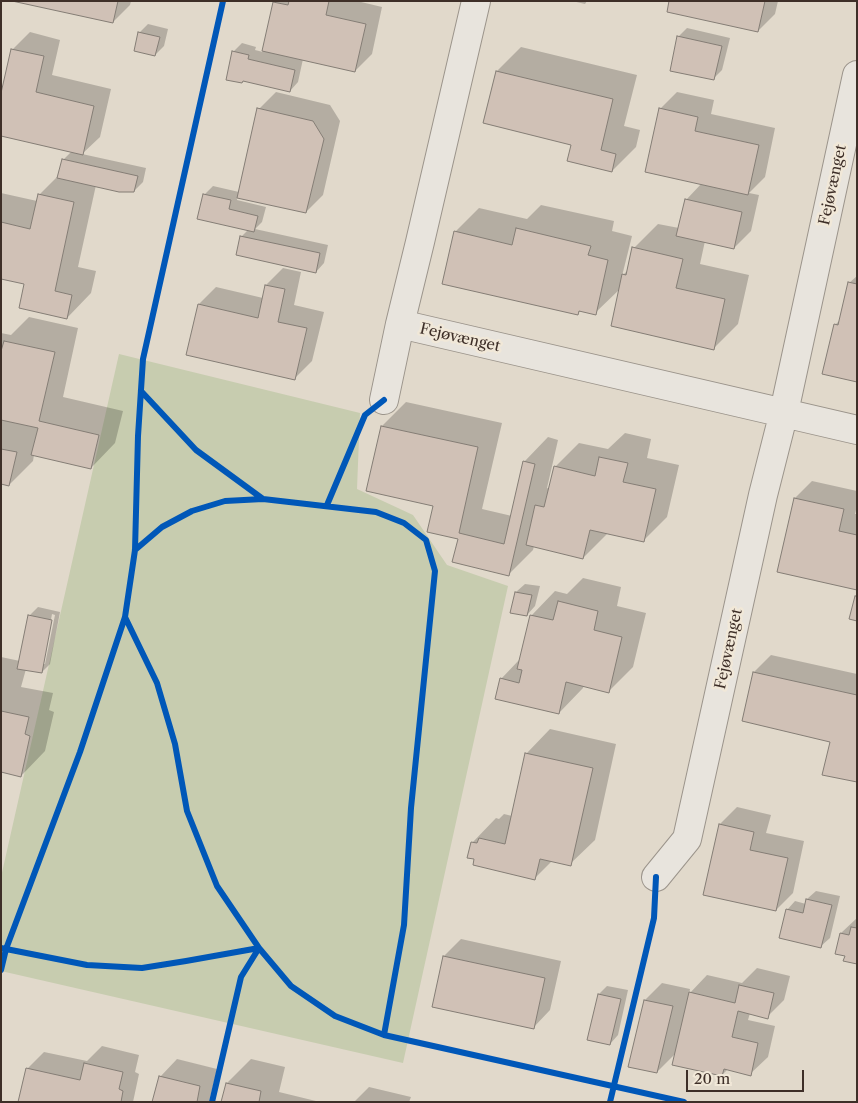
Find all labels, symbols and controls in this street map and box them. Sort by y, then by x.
street label: Fejøvænget [816,143,850,227]
street label: Fejøvænget [418,320,502,356]
street label: Fejøvænget [712,607,746,691]
scale bar [688,1060,806,1092]
text: 20 m [694,1069,730,1088]

